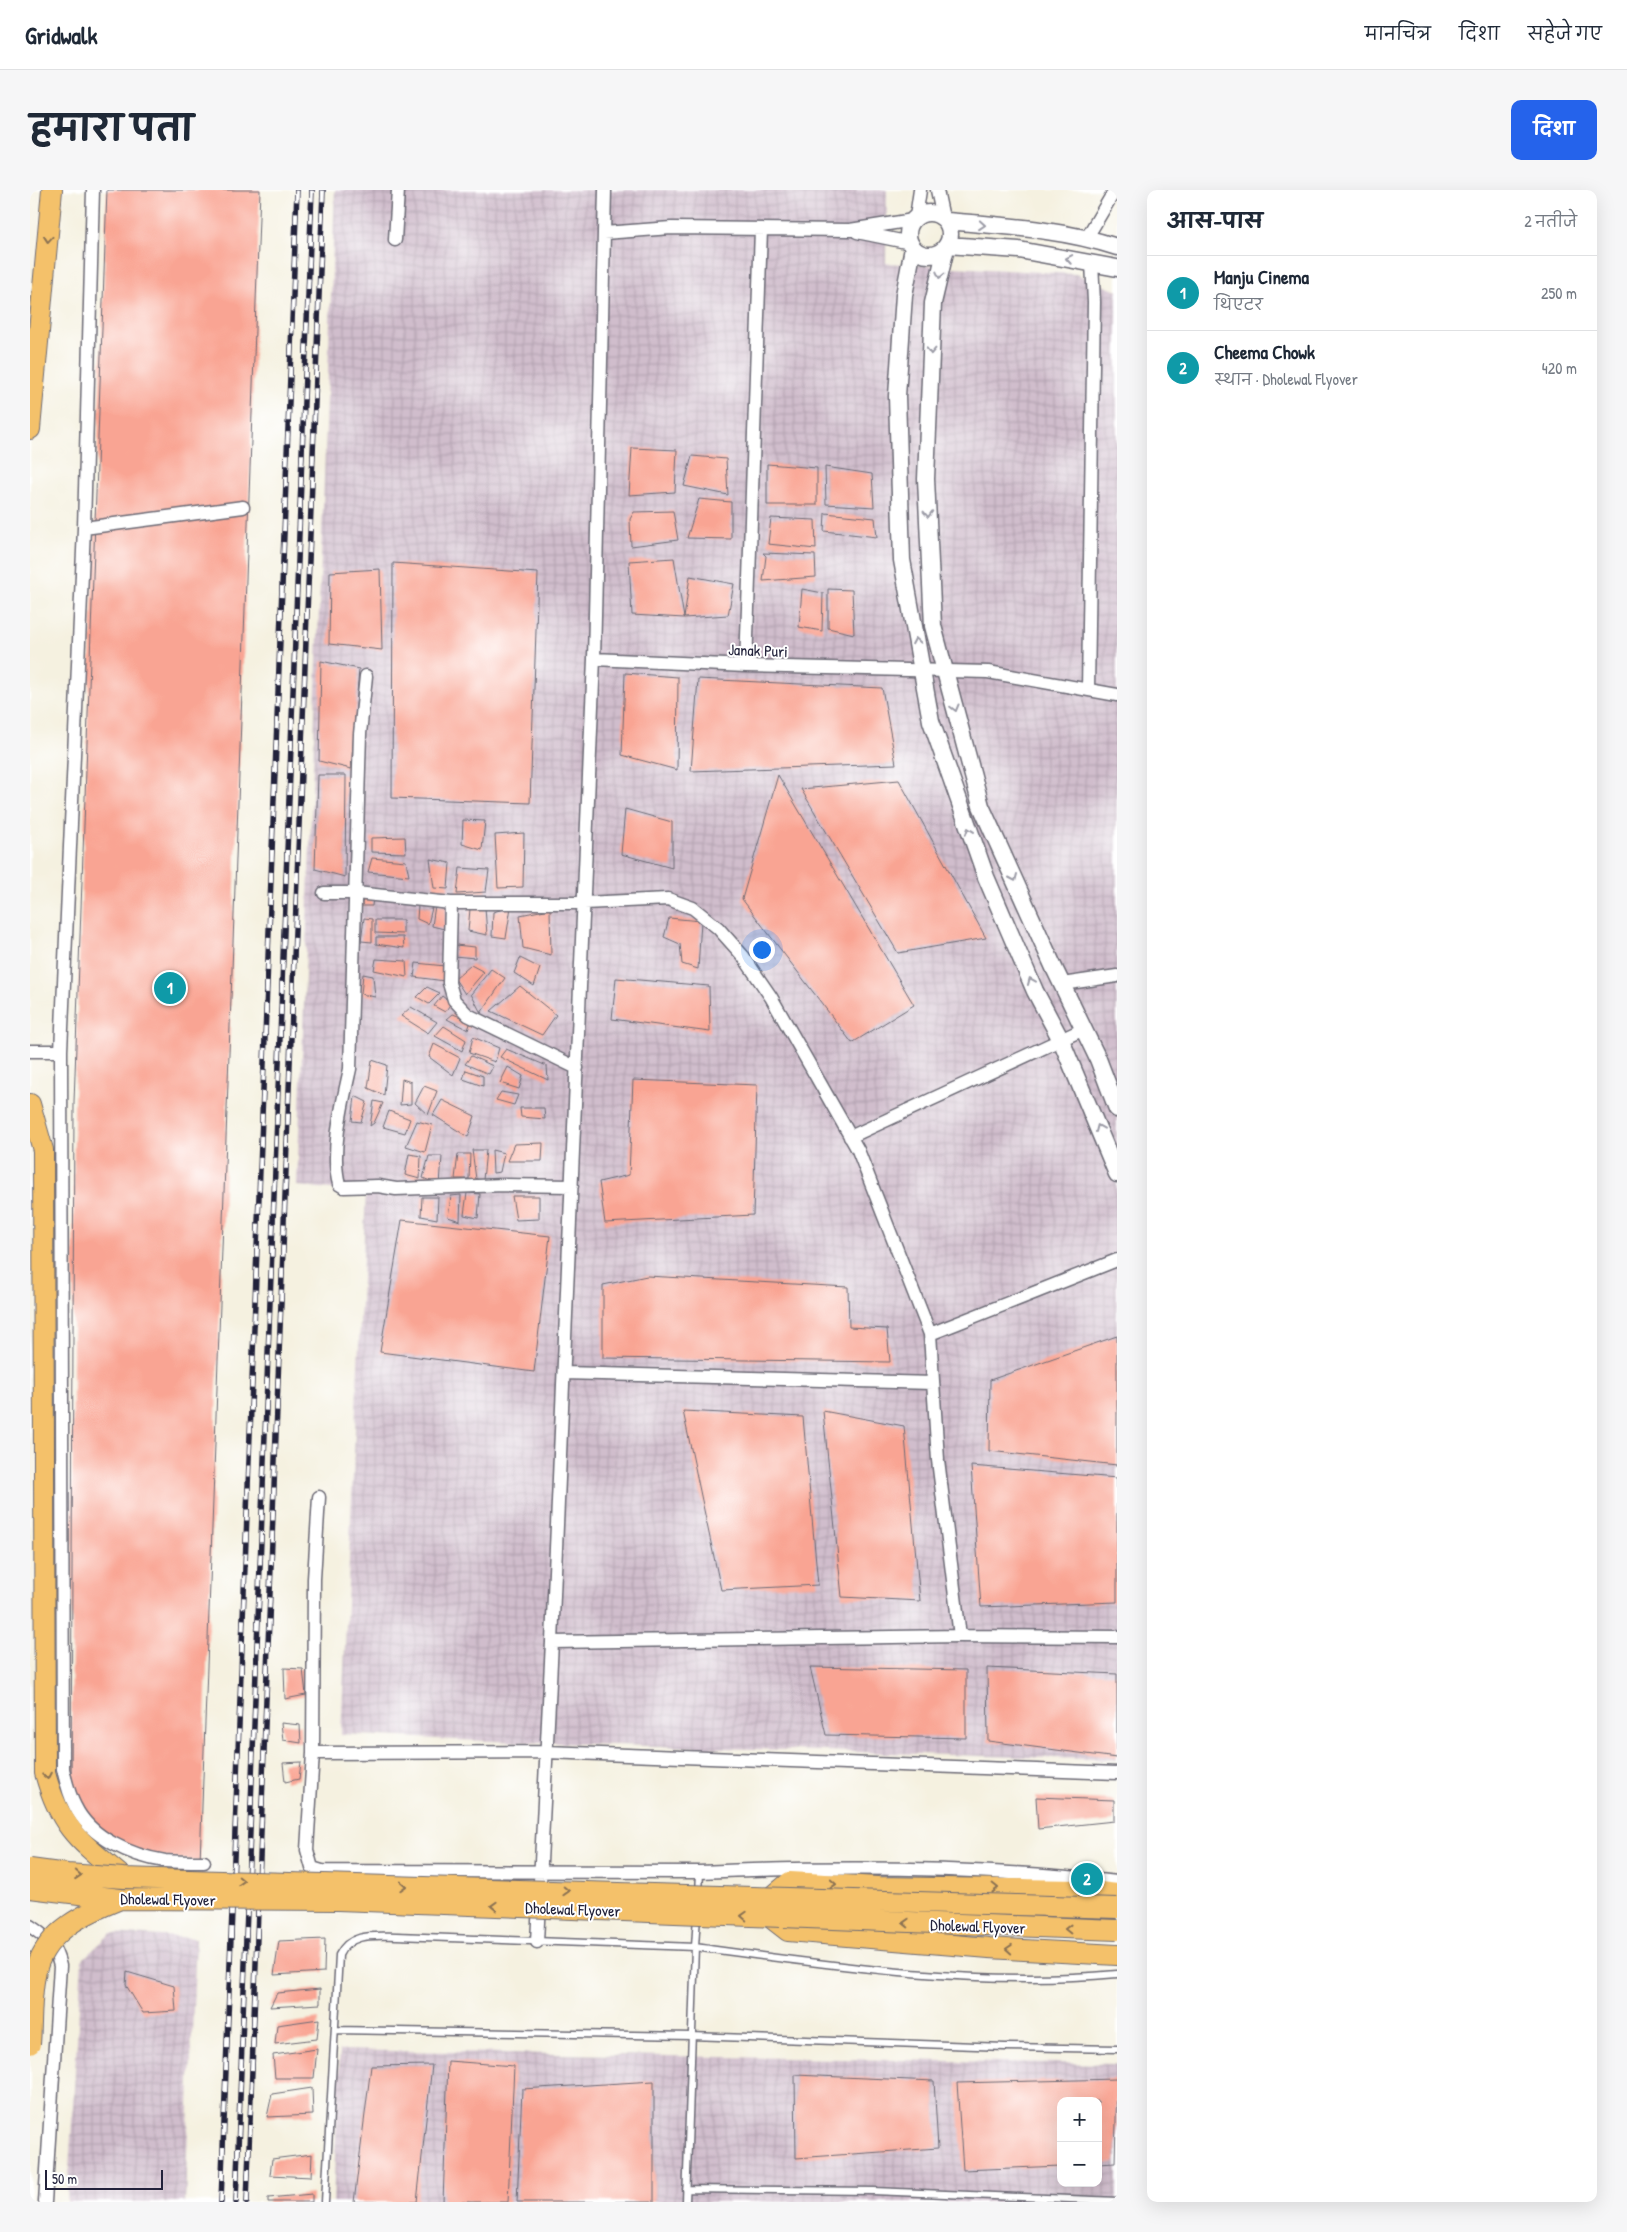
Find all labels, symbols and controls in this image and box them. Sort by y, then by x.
text: Gridwalk [25,19,97,51]
text: मानचित्र [1365,21,1431,46]
text: दिशा [1459,21,1500,46]
text: सहेजे गए [1528,21,1602,46]
button: दिशा [1511,100,1597,160]
text: हमारा पता [30,104,194,151]
text: आस-पास [1167,206,1263,235]
text: 2 नतीजे [1524,210,1577,232]
one-way arrow [979,219,987,230]
one-way arrow [43,235,54,243]
one-way arrow [1065,254,1074,264]
text: Manju Cinema [1214,264,1309,290]
one-way arrow [935,271,946,280]
text: 1 [1180,282,1186,304]
text: 250 m [1541,282,1577,304]
text: थिएटर [1214,293,1263,315]
text: Cheema Chowk [1214,339,1315,365]
one-way arrow [926,348,937,356]
text: 2 [1179,357,1187,379]
text: 420 m [1542,357,1577,379]
text: स्थान · Dholewal Flyover [1214,368,1358,390]
one-way arrow [923,510,933,518]
one-way arrow [911,637,922,645]
street label: Janak Puri [728,638,788,662]
one-way arrow [949,704,960,713]
one-way arrow [965,827,975,835]
one-way arrow [1007,873,1018,882]
your location [749,937,775,963]
pin: 1 [154,969,186,1007]
one-way arrow [1026,977,1037,986]
one-way arrow [1094,1125,1104,1133]
one-way arrow [41,1772,51,1781]
pin: 2 [1071,1860,1103,1898]
one-way arrow [75,1869,83,1880]
one-way arrow [237,1876,245,1886]
one-way arrow [829,1879,837,1890]
one-way arrow [400,1881,407,1891]
one-way arrow [992,1883,1000,1893]
one-way arrow [562,1885,570,1896]
street label: Dholewal Flyover [120,1887,216,1911]
street label: Dholewal Flyover [525,1896,621,1922]
one-way arrow [489,1901,497,1911]
one-way arrow [739,1911,747,1922]
street label: Dholewal Flyover [930,1913,1026,1939]
one-way arrow [902,1918,910,1928]
one-way arrow [1064,1923,1072,1934]
one-way arrow [1004,1944,1012,1955]
map controls [1057,2097,1102,2187]
button: + [1057,2097,1102,2142]
button: − [1057,2142,1102,2187]
scale bar [45,2167,162,2190]
text: 50 m [52,2169,77,2188]

